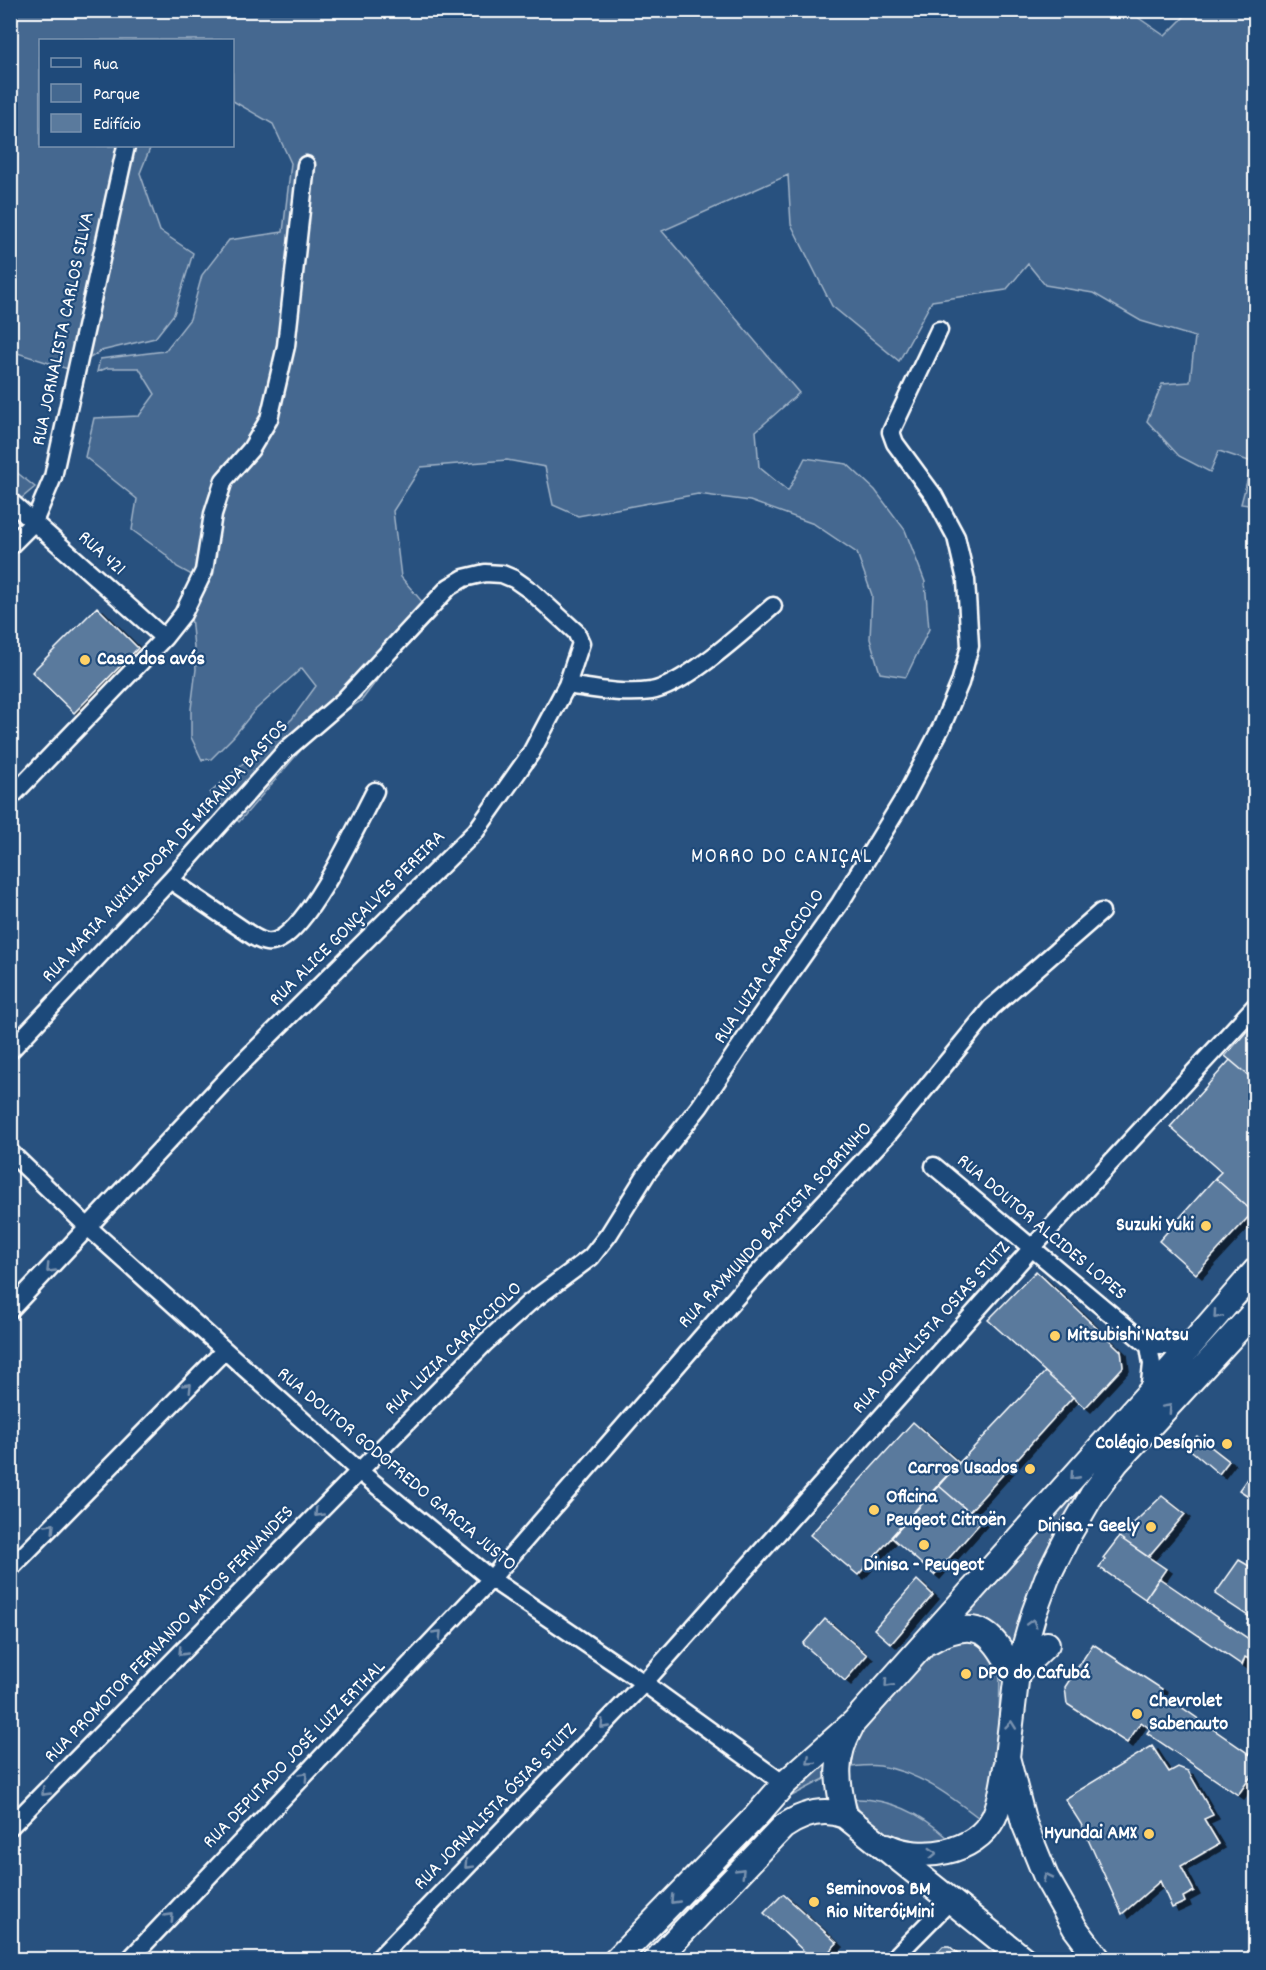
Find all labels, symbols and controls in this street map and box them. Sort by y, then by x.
legend [39,39,234,147]
text: Rua [93,53,119,78]
text: Parque [93,83,140,108]
text: Edifício [93,113,141,138]
street label: RUA JORNALISTA CARLOS SILVA [26,210,102,448]
street label: RUA 421 [71,525,131,583]
place label: Casa dos avós [97,646,205,674]
marker: Casa dos avós [78,653,92,667]
street label: RUA MARIA AUXILIADORA DE MIRANDA BASTOS [36,714,296,990]
street label: RUA ALICE GONÇALVES PEREIRA [263,824,453,1014]
district label: MORRO DO CANIÇAL [691,843,873,873]
street label: RUA LUZIA CARACCIOLO [708,884,832,1050]
street label: RUA RAYMUNDO BAPTISTA SOBRINHO [672,1116,880,1336]
street label: RUA DOUTOR ALCIDES LOPES [950,1148,1132,1308]
place label: Suzuki Yuki [1116,1212,1194,1240]
marker: Suzuki Yuki [1199,1219,1213,1233]
street label: RUA JORNALISTA OSIAS STUTZ [846,1235,1018,1421]
one-way arrow [46,1262,57,1272]
street label: RUA LUZIA CARACCIOLO [379,1276,529,1422]
one-way arrow [1213,1308,1224,1319]
place label: Mitsubishi Natsu [1067,1322,1189,1350]
marker: Mitsubishi Natsu [1048,1329,1062,1343]
street label: RUA DOUTOR GODOFREDO GARCIA JUSTO [270,1361,522,1579]
one-way arrow [180,1384,191,1395]
one-way arrow [1161,1404,1172,1414]
place label: Colégio Desígnio [1095,1430,1215,1458]
marker: Colégio Desígnio [1220,1437,1234,1451]
place label: Carros Usados [908,1455,1018,1483]
marker: Carros Usados [1023,1462,1037,1476]
one-way arrow [1070,1470,1081,1480]
place label: Oficina Peugeot Citroën [886,1484,1006,1535]
street label: RUA PROMOTOR FERNANDO MATOS FERNANDES [39,1500,301,1770]
marker: Oficina Peugeot Citroën [867,1503,881,1517]
one-way arrow [314,1505,325,1516]
place label: Dinisa - Geely [1038,1513,1140,1541]
marker: Dinisa - Geely [1144,1520,1158,1534]
one-way arrow [44,1523,55,1534]
marker: Dinisa - Peugeot [917,1538,931,1552]
place label: Dinisa - Peugeot [863,1552,985,1580]
one-way arrow [1024,1618,1037,1628]
one-way arrow [431,1631,442,1642]
one-way arrow [178,1645,189,1656]
street label: RUA DEPUTADO JOSÉ LUIZ ERTHAL [197,1654,393,1856]
place label: DPO do Cafubá [978,1660,1091,1688]
marker: DPO do Cafubá [959,1667,973,1681]
one-way arrow [884,1677,895,1688]
place label: Chevrolet Sabenauto [1149,1688,1228,1739]
marker: Chevrolet Sabenauto [1130,1707,1144,1721]
street label: RUA JORNALISTA ÓSIAS STUTZ [408,1716,584,1897]
one-way arrow [600,1718,611,1729]
one-way arrow [1004,1720,1017,1729]
one-way arrow [806,1754,817,1765]
one-way arrow [297,1772,308,1782]
one-way arrow [42,1784,53,1795]
place label: Hyundai AMX [1044,1820,1137,1848]
marker: Hyundai AMX [1142,1827,1156,1841]
one-way arrow [928,1847,937,1860]
one-way arrow [464,1859,475,1869]
one-way arrow [733,1869,744,1880]
one-way arrow [1042,1872,1054,1883]
place label: Seminovos BM Rio Niterói;Mini [826,1876,934,1927]
one-way arrow [670,1894,681,1904]
marker: Seminovos BM Rio Niterói;Mini [807,1895,821,1909]
one-way arrow [162,1913,173,1924]

